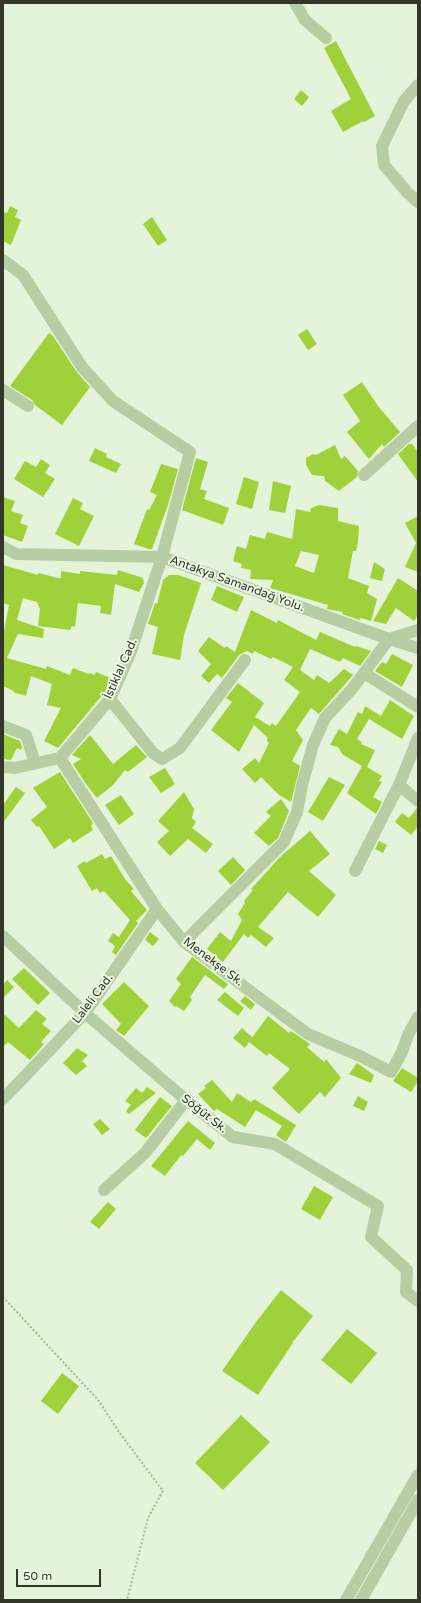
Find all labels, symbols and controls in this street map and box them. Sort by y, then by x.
street label: Antakya Samandağ Yolu. [168,553,306,615]
street label: İstiklal Cad. [101,637,141,701]
street label: Menekşe Sk. [180,935,246,989]
street label: Laleli Cad. [70,971,116,1027]
street label: Söğüt Sk. [178,1092,230,1136]
scale bar [18,1561,103,1587]
text: 50 m [23,1569,52,1583]

